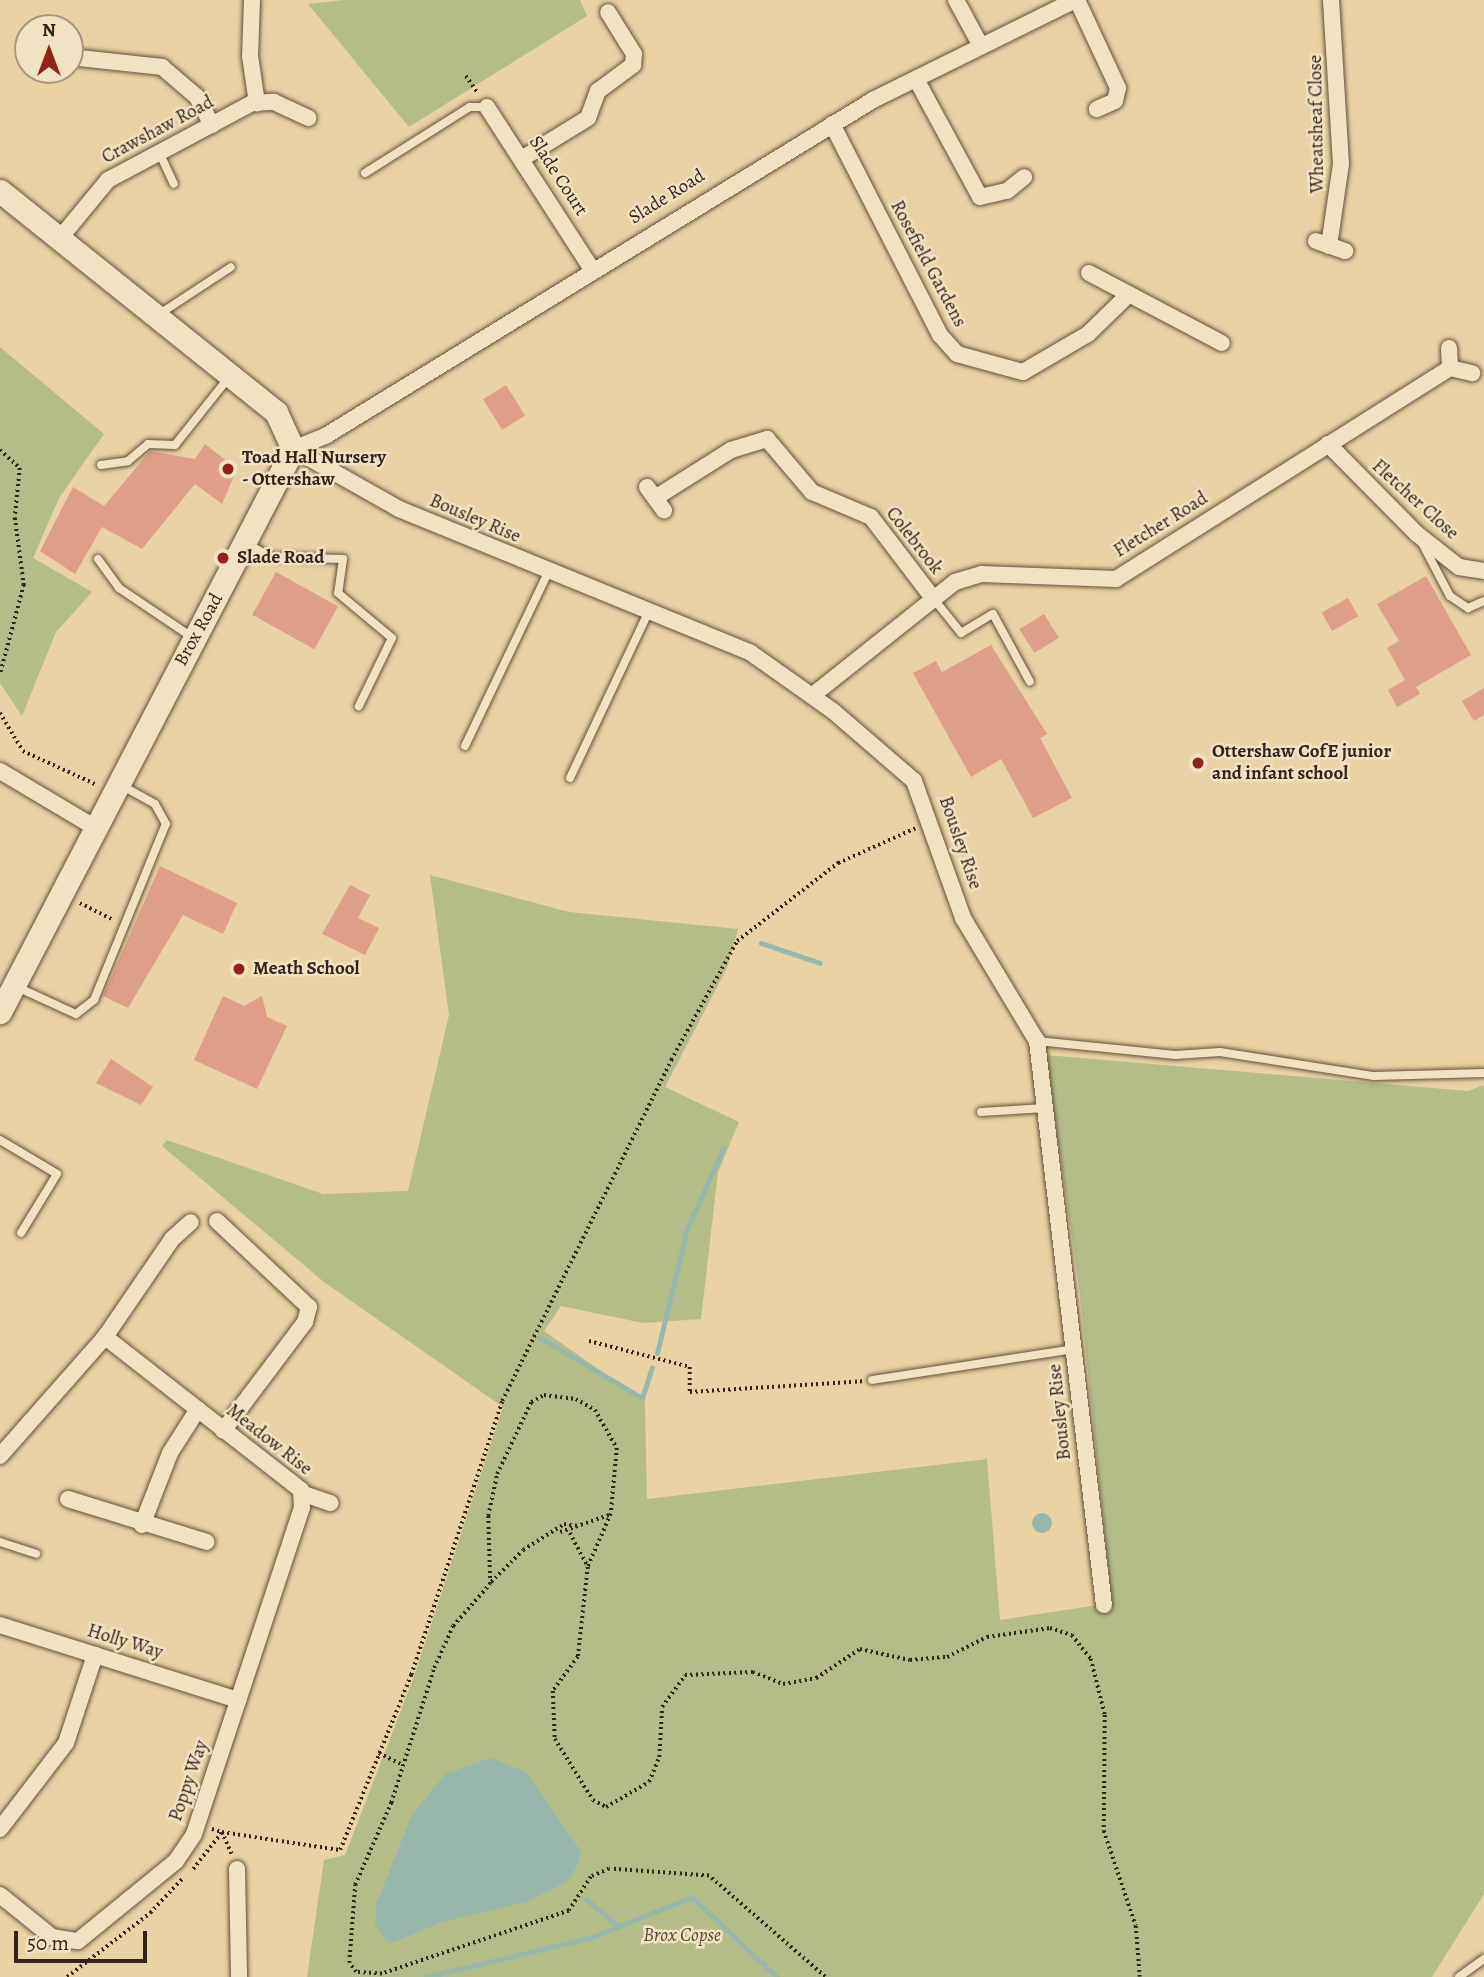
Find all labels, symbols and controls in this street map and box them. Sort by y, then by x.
north arrow [14,14,84,84]
text: N [42,17,56,43]
street label: Wheatsheaf Close [1304,54,1330,194]
street label: Crawshaw Road [98,91,218,169]
street label: Slade Court [524,132,592,220]
street label: Slade Road [625,165,709,229]
street label: Rosefield Gardens [885,197,971,331]
place label: Toad Hall Nursery - Ottershaw [242,447,386,491]
street label: Fletcher Close [1367,455,1463,545]
marker: Toad Hall Nursery - Ottershaw [220,461,236,477]
street label: Fletcher Road [1110,487,1212,563]
street label: Bousley Rise [426,490,524,548]
street label: Colebrook [881,503,947,579]
place label: Slade Road [237,547,324,569]
marker: Slade Road [215,550,231,566]
street label: Brox Road [170,590,228,670]
place label: Ottershaw CofE junior and infant school [1212,741,1391,785]
marker: Ottershaw CofE junior and infant school [1190,755,1206,771]
street label: Bousley Rise [933,794,987,892]
place label: Meath School [253,958,360,980]
marker: Meath School [231,961,247,977]
street label: Bousley Rise [1044,1363,1076,1461]
street label: Meadow Rise [222,1399,316,1481]
street label: Holly Way [84,1620,166,1664]
street label: Poppy Way [165,1737,213,1825]
scale bar [18,1918,150,1962]
park label: Brox Copse [643,1925,721,1947]
text: 50 m [27,1929,69,1957]

